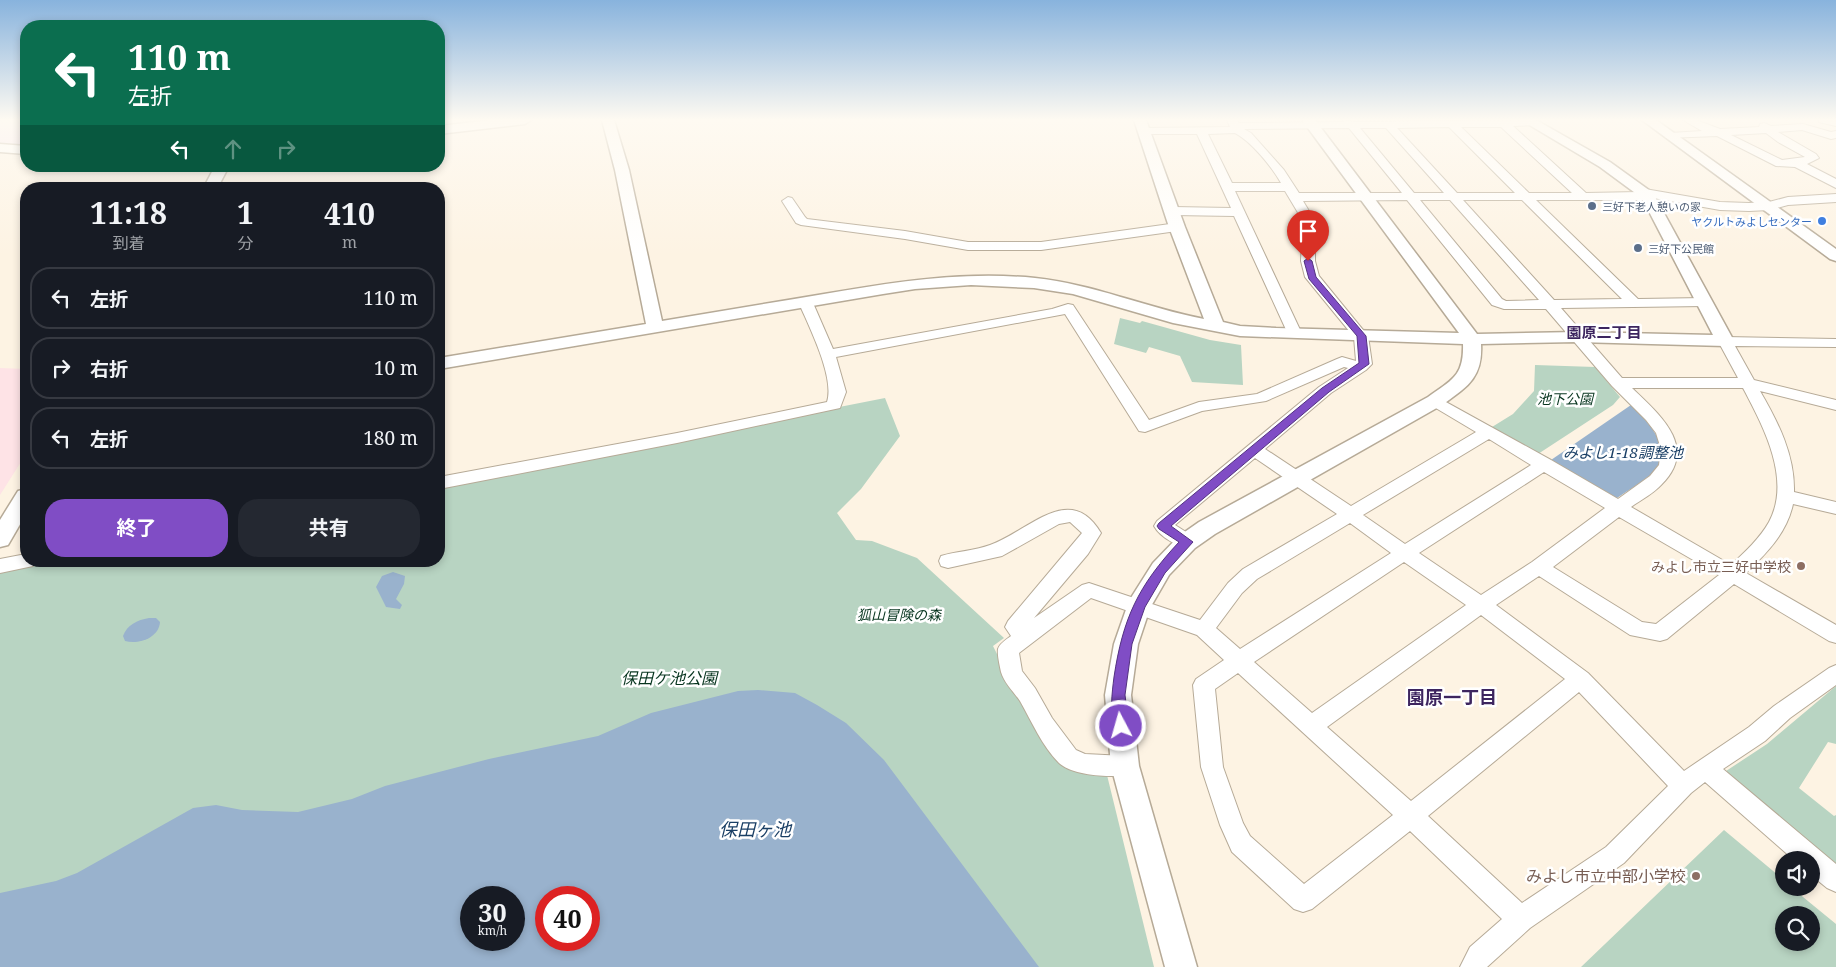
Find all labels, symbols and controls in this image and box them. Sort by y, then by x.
text: 110 m [128,33,231,80]
icon: left [45,40,110,105]
text: 左折 [128,80,172,110]
icon: left [166,135,194,163]
icon: ahead [219,135,247,163]
icon: right [272,135,300,163]
text: 11:18 [90,192,167,233]
text: 1 [237,192,254,233]
text: 410 [324,193,375,234]
place label: 三好下老人憩いの家 [1602,199,1701,214]
marker: 三好下老人憩いの家 [1586,200,1598,212]
pin [1287,210,1329,261]
place label: ヤクルトみよしセンター [1691,214,1812,229]
marker: ヤクルトみよしセンター [1816,215,1828,227]
icon: arrive [1294,217,1322,245]
text: m [342,231,357,253]
text: 到着 [113,232,145,254]
text: 分 [238,232,254,254]
place label: 三好下公民館 [1648,241,1714,256]
marker: 三好下公民館 [1632,242,1644,254]
icon: left [47,284,75,312]
text: 110 m [363,285,418,311]
text: 左折 [90,286,128,312]
district label: 園原二丁目 [1566,322,1642,342]
icon: right [47,354,75,382]
text: 10 m [374,355,418,381]
text: 右折 [90,356,128,382]
park label: 池下公園 [1537,389,1595,408]
icon: left [47,424,75,452]
text: 180 m [363,425,418,451]
text: 左折 [90,426,128,452]
water label: みよし1-18調整池 [1563,442,1685,462]
button: 終了 [45,499,228,557]
button: 共有 [238,499,420,557]
place label: みよし市立三好中学校 [1651,557,1791,576]
marker: みよし市立三好中学校 [1795,560,1807,572]
park label: 狐山冒険の森 [857,605,943,624]
park label: 保田ケ池公園 [621,667,719,689]
district label: 園原一丁目 [1407,685,1497,709]
position arrow [1094,699,1146,751]
water label: 保田ヶ池 [719,817,793,841]
map controls [1775,851,1820,951]
button: sound [1775,851,1820,896]
place label: みよし市立中部小学校 [1526,865,1686,887]
marker: みよし市立中部小学校 [1690,870,1702,882]
speed limit sign: 40 [535,886,600,951]
text: 30 [478,895,507,929]
button: search [1775,906,1820,951]
text: km/h [478,922,507,939]

